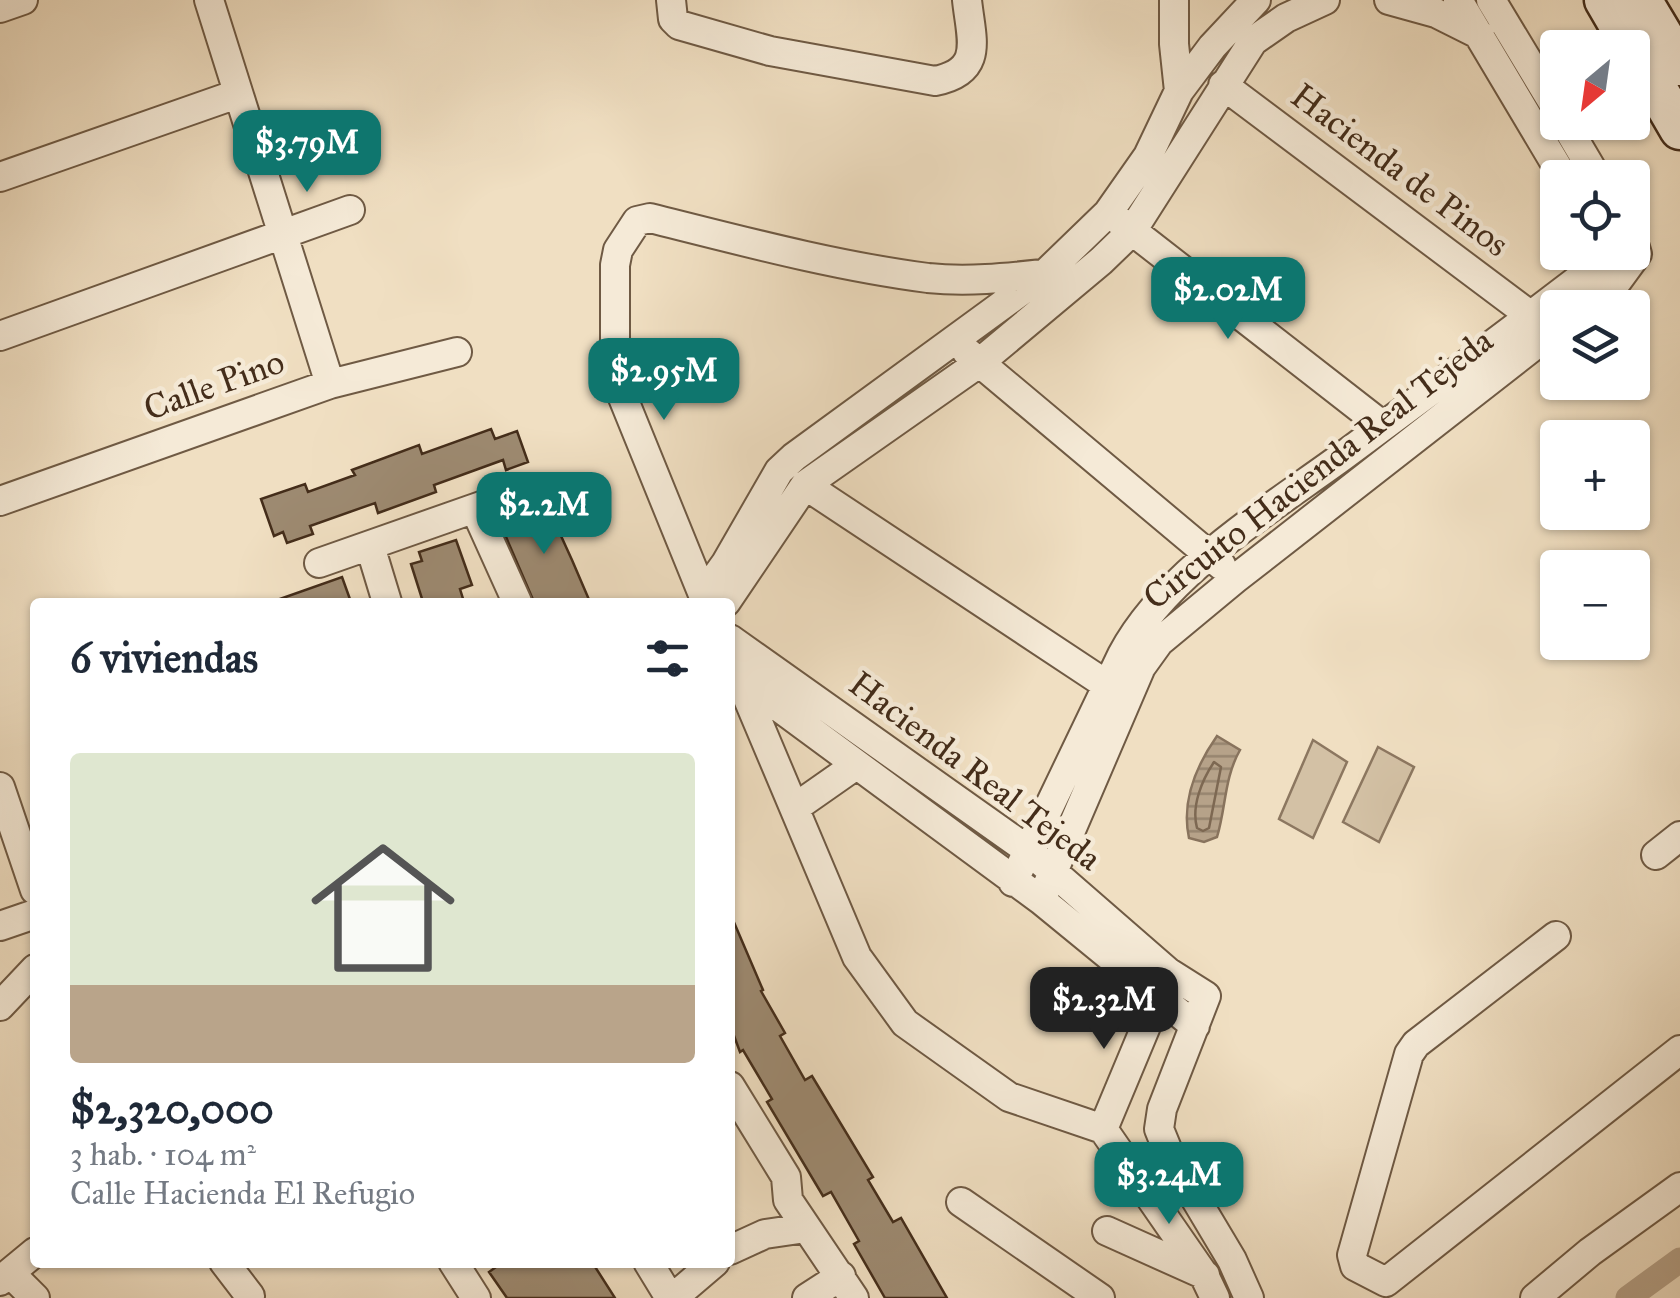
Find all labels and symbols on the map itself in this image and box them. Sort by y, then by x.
north arrow [1540,30,1650,140]
street label: Hacienda de Pinos [1283,74,1517,266]
pin: $3.79M [226,110,388,195]
pin: $2.02M [1147,257,1309,342]
street label: Circuito Hacienda Real Tejeda [1135,319,1502,619]
pin: $2.95M [583,338,745,423]
street label: Calle Pino [138,340,290,430]
pin: $2.2M [474,472,614,557]
street label: Hacienda Real Tejeda [840,662,1110,880]
pin: $2.32M [1023,967,1185,1052]
pin: $3.24M [1088,1142,1250,1227]

